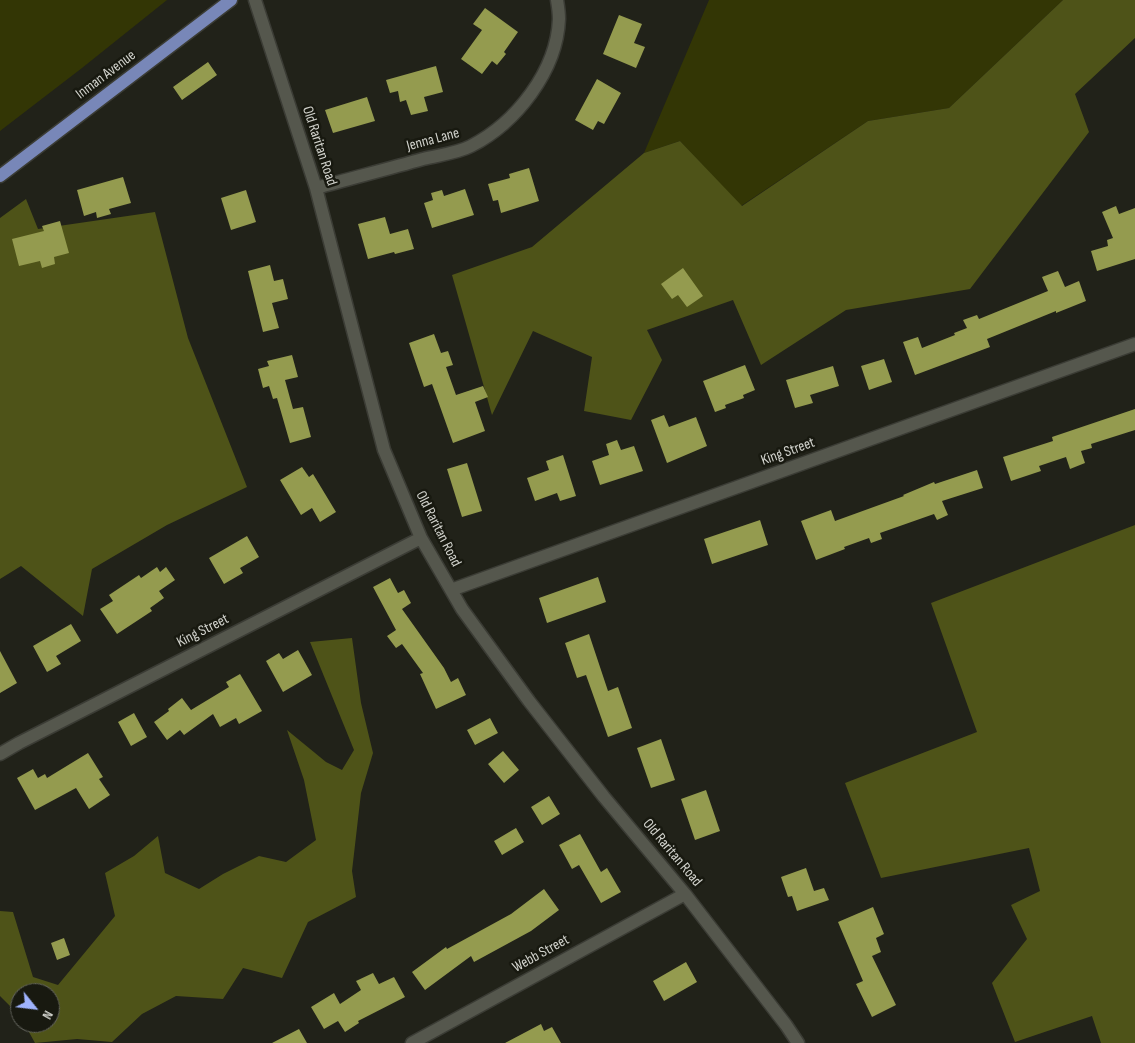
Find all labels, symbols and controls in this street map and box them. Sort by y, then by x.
street label: Inman Avenue [72,47,140,103]
street label: Old Raritan Road [298,104,340,188]
street label: Jenna Lane [405,124,461,156]
street label: King Street [759,434,817,470]
street label: Old Raritan Road [411,488,465,570]
street label: King Street [174,610,232,652]
street label: Old Raritan Road [639,816,705,890]
street label: Webb Street [510,931,572,977]
north arrow [10,983,60,1033]
text: N [38,1008,57,1022]

